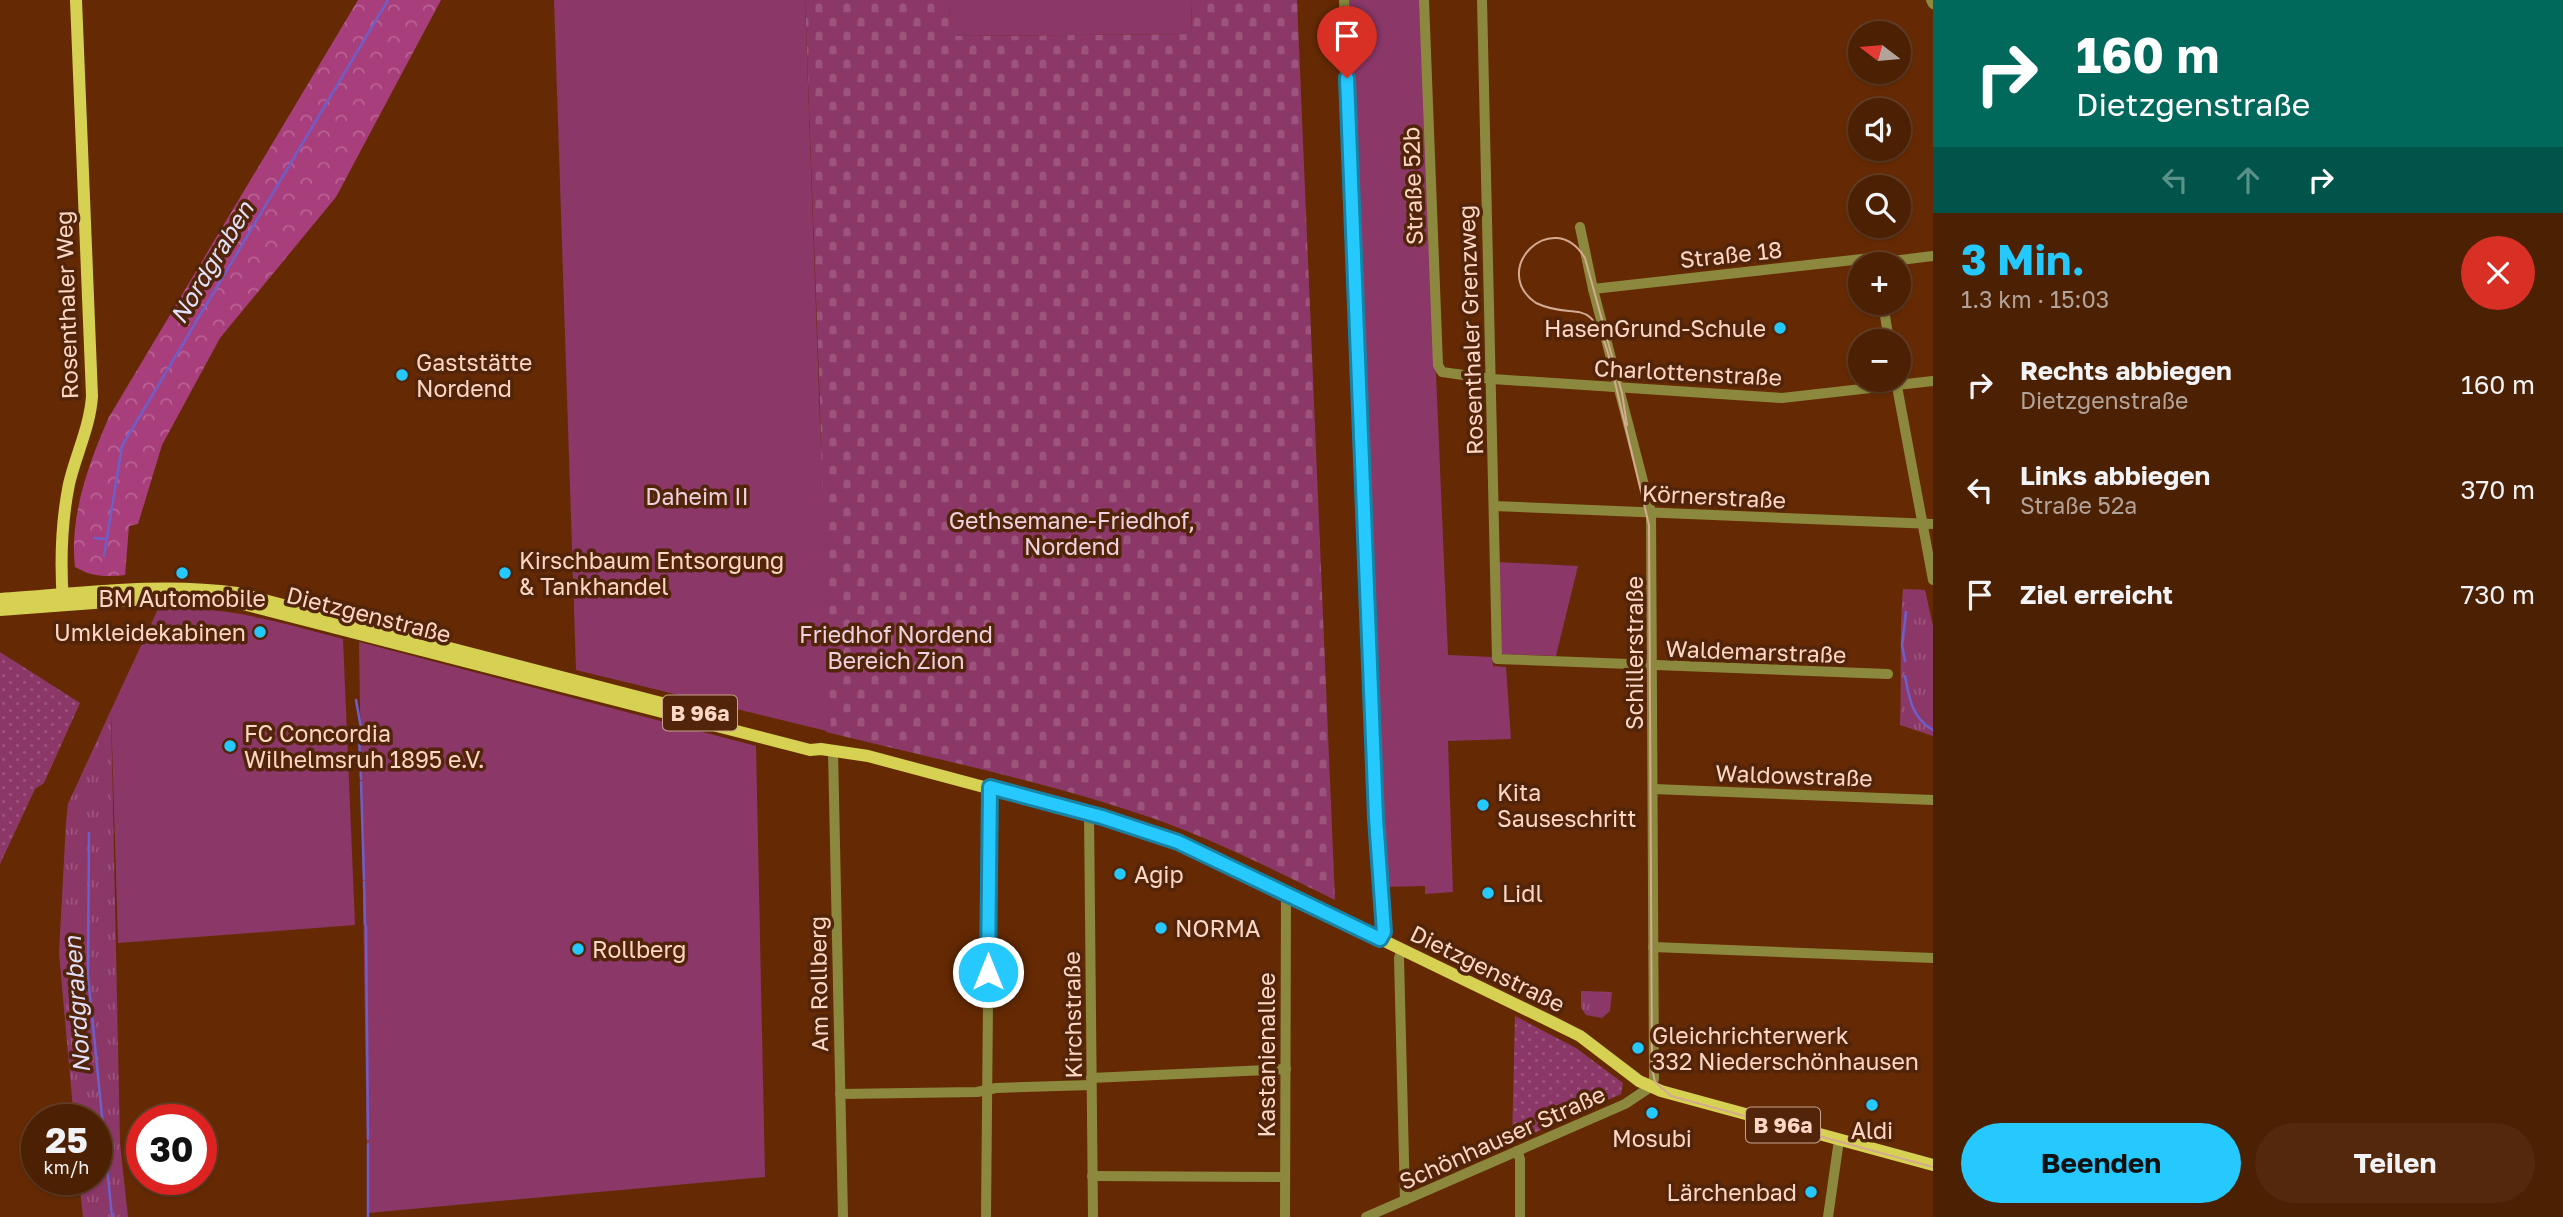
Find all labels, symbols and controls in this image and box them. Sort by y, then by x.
pin [1317,6,1377,78]
icon: arrive [1328,17,1366,55]
north arrow [1848,21,1911,84]
map controls [1848,21,1911,392]
text: 160 m [2076,25,2219,84]
icon: right [1961,28,2052,119]
text: Dietzgenstraße [2076,85,2310,123]
button: sound [1848,98,1911,161]
street label: Straße 52b [1396,126,1428,246]
icon: left [2156,161,2194,199]
icon: ahead [2229,161,2267,199]
icon: right [2302,161,2340,199]
button: search [1848,175,1911,238]
water label: Nordgraben [163,195,260,329]
street label: Rosenthaler Grenzweg [1452,204,1488,456]
street label: Rosenthaler Weg [49,210,83,400]
text: 3 Min. [1961,234,2085,284]
street label: Straße 18 [1678,235,1784,273]
button: close [2461,236,2535,310]
button: + [1848,252,1911,315]
text: 1.3 km · 15:03 [1961,285,2109,313]
place label: HasenGrund-Schule [1544,314,1766,342]
marker: HasenGrund-Schule [1772,320,1788,336]
button: − [1848,329,1911,392]
place label: Gaststätte Nordend [416,348,532,402]
street label: Charlottenstraße [1593,353,1783,391]
text: Rechts abbiegen [2020,355,2232,386]
icon: right [1961,366,1999,404]
marker: Gaststätte Nordend [394,367,410,383]
text: 160 m [2461,369,2535,400]
text: Dietzgenstraße [2020,386,2188,414]
text: Links abbiegen [2020,460,2210,491]
icon: left [1961,471,1999,509]
text: 370 m [2460,474,2535,505]
street label: Körnerstraße [1641,478,1787,514]
park label: Daheim II [645,482,749,510]
text: Straße 52a [2020,491,2137,519]
park label: Gethsemane-Friedhof, Nordend [949,506,1195,560]
place label: Kirschbaum Entsorgung & Tankhandel [519,546,784,600]
marker: BM Automobile [174,565,190,581]
marker: Kirschbaum Entsorgung & Tankhandel [497,565,513,581]
street label: Schillerstraße [1620,576,1648,730]
icon: arrive [1961,576,1999,614]
text: Ziel erreicht [2020,579,2173,610]
text: 730 m [2460,579,2535,610]
street label: Dietzgenstraße [284,580,454,648]
place label: BM Automobile [98,584,266,612]
place label: Umkleidekabinen [54,618,246,646]
park label: Friedhof Nordend Bereich Zion [799,620,993,674]
marker: Umkleidekabinen [252,624,268,640]
street label: Waldemarstraße [1665,634,1847,668]
road number: B 96a [663,696,737,730]
place label: FC Concordia Wilhelmsruh 1895 e.V. [244,719,485,773]
marker: FC Concordia Wilhelmsruh 1895 e.V. [222,738,238,754]
street label: Waldowstraße [1715,758,1873,792]
place label: Kita Sauseschritt [1497,778,1636,832]
marker: Kita Sauseschritt [1475,797,1491,813]
place label: Agip [1134,860,1184,888]
marker: Agip [1112,866,1128,882]
place label: Lidl [1502,879,1543,907]
marker: Lidl [1480,885,1496,901]
place label: NORMA [1175,914,1260,942]
street label: Am Rollberg [803,916,833,1052]
street label: Dietzgenstraße [1406,918,1570,1018]
marker: NORMA [1153,920,1169,936]
water label: Nordgraben [57,934,96,1075]
place label: Rollberg [592,935,686,963]
position arrow [951,935,1025,1009]
marker: Rollberg [570,941,586,957]
street label: Kirchstraße [1057,951,1087,1079]
street label: Kastanienallee [1252,973,1280,1137]
place label: Gleichrichterwerk 332 Niederschönhausen [1652,1021,1919,1075]
marker: Gleichrichterwerk 332 Niederschönhausen [1630,1040,1646,1056]
street label: Schönhauser Straße [1395,1079,1609,1195]
marker: Aldi [1864,1097,1880,1113]
speed limit sign: 30 [126,1104,217,1195]
marker: Mosubi [1644,1105,1660,1121]
road number: B 96a [1746,1108,1820,1142]
place label: Aldi [1851,1116,1893,1144]
text: 25 [45,1119,88,1161]
button: Beenden [1961,1123,2241,1203]
button: Teilen [2255,1123,2535,1203]
place label: Mosubi [1612,1124,1692,1152]
text: km/h [44,1156,89,1178]
place label: Lärchenbad [1666,1178,1797,1206]
marker: Lärchenbad [1803,1184,1819,1200]

